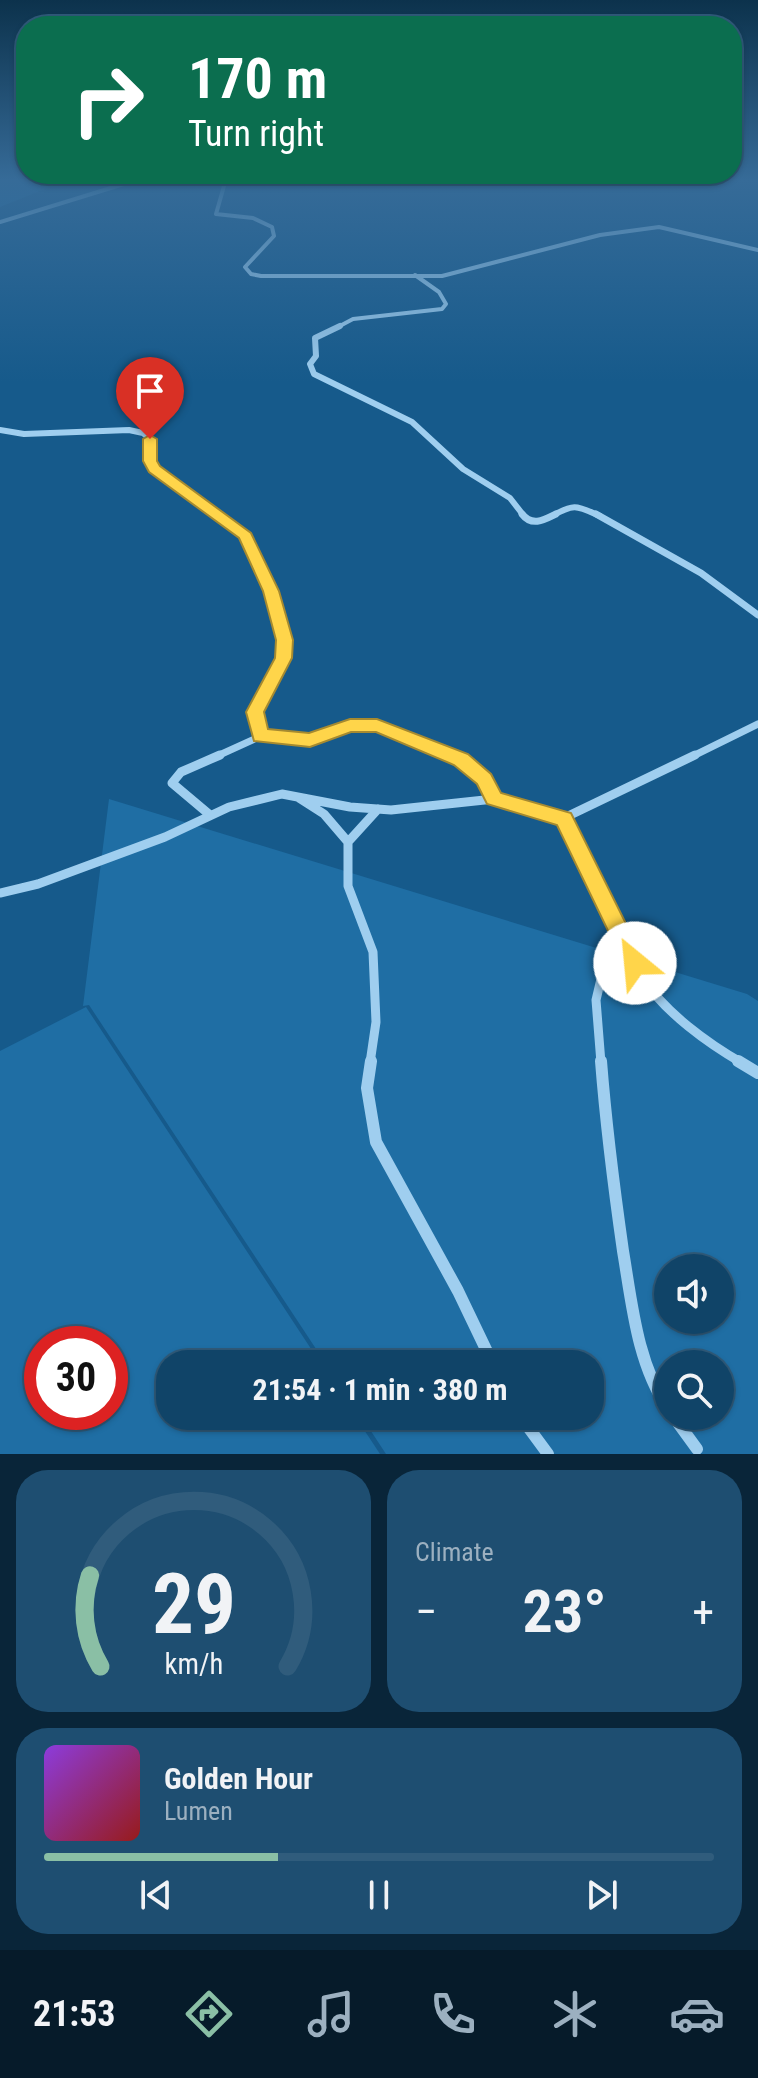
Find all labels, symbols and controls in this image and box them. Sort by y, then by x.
text: 170 m [188,46,327,112]
icon: right [56,48,160,152]
text: Turn right [188,113,324,155]
pin [116,357,184,439]
icon: arrive [128,369,172,413]
position arrow [593,921,677,1005]
map controls [654,1254,734,1430]
button: sound [654,1254,734,1334]
speed limit sign: 30 [24,1326,128,1430]
button: search [654,1350,734,1430]
text: 21:54 · 1 min · 380 m [253,1372,507,1407]
text: Climate [415,1537,494,1567]
text: 29 [151,1556,236,1653]
text: 23° [523,1576,607,1647]
text: − [415,1586,437,1638]
text: + [692,1586,714,1638]
text: km/h [164,1647,223,1681]
text: Golden Hour [164,1761,313,1796]
text: Lumen [164,1796,233,1826]
icon: previous [134,1873,178,1917]
icon: pause [357,1873,401,1917]
icon: next [580,1873,624,1917]
icon: directions [181,1986,237,2042]
icon: music [303,1986,359,2042]
icon: phone [425,1986,481,2042]
icon: climate [547,1986,603,2042]
icon: car [669,1986,725,2042]
text: 21:53 [33,1993,116,2035]

